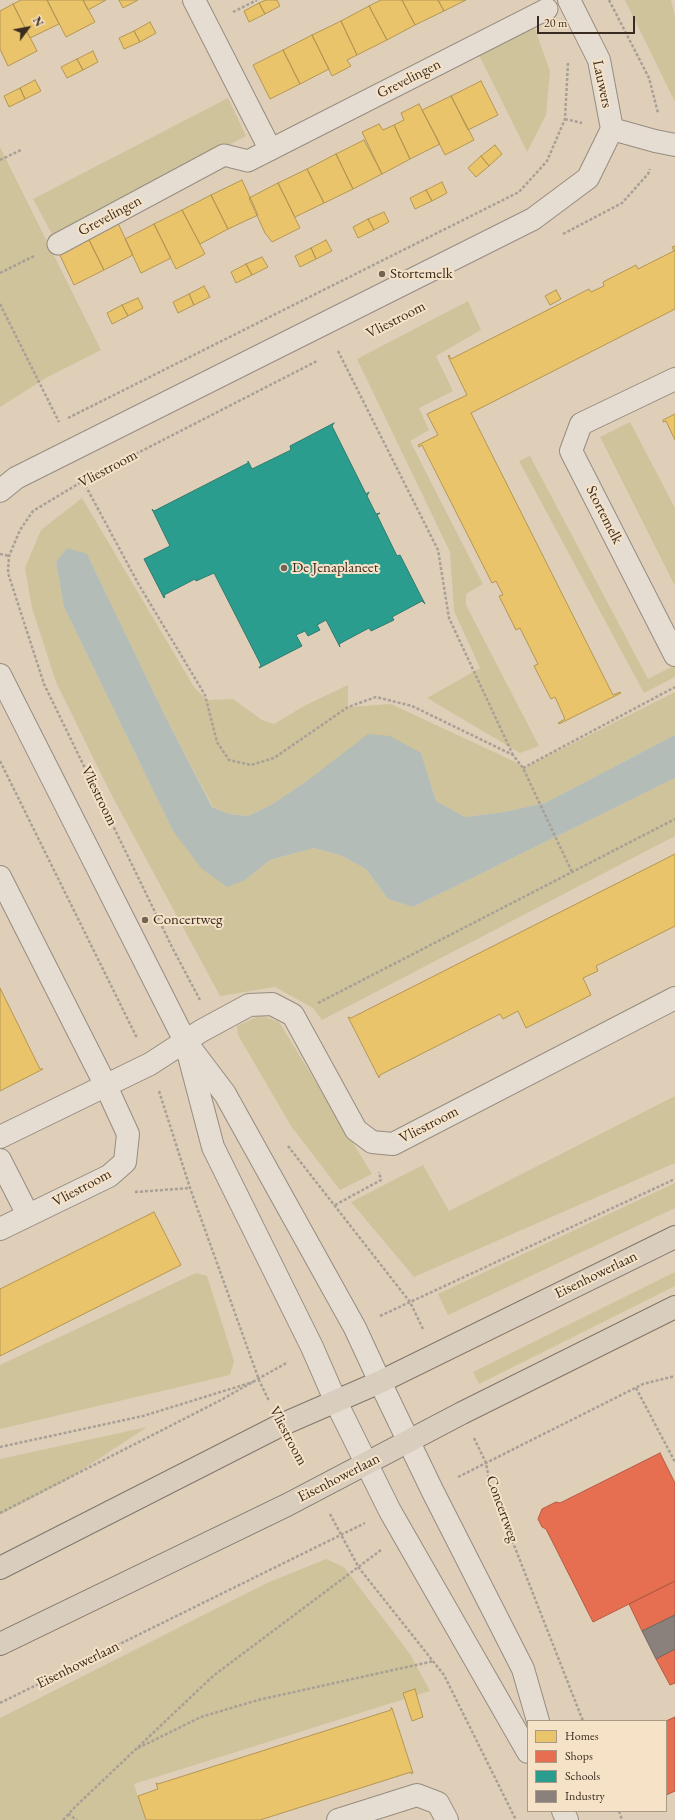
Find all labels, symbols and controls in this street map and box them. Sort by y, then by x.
north arrow [8,8,48,48]
scale bar [539,8,637,34]
text: N [30,14,46,29]
text: 20 m [544,15,567,31]
street label: Grevelingen [374,55,444,103]
street label: Lauwers [588,59,616,109]
street label: Grevelingen [75,192,145,240]
place label: Stortemelk [390,265,453,283]
marker: Stortemelk [377,269,387,279]
street label: Vliestroom [363,297,429,343]
street label: Vliestroom [75,446,141,492]
street label: Stortemelk [582,483,626,547]
place label: De Jenaplaneet [292,559,378,577]
marker: De Jenaplaneet [279,563,289,573]
street label: Vliestroom [77,763,121,829]
place label: Concertweg [153,911,223,929]
marker: Concertweg [140,915,150,925]
street label: Vliestroom [396,1102,462,1148]
street label: Vliestroom [49,1165,115,1211]
street label: Eisenhowerlaan [552,1247,640,1303]
street label: Vliestroom [265,1403,311,1469]
street label: Eisenhowerlaan [295,1450,383,1506]
street label: Concertweg [482,1473,522,1545]
street label: Eisenhowerlaan [34,1637,122,1693]
legend [527,1720,667,1812]
text: Homes [565,1728,599,1744]
text: Shops [565,1748,593,1764]
text: Schools [565,1768,600,1784]
text: Industry [565,1788,605,1804]

